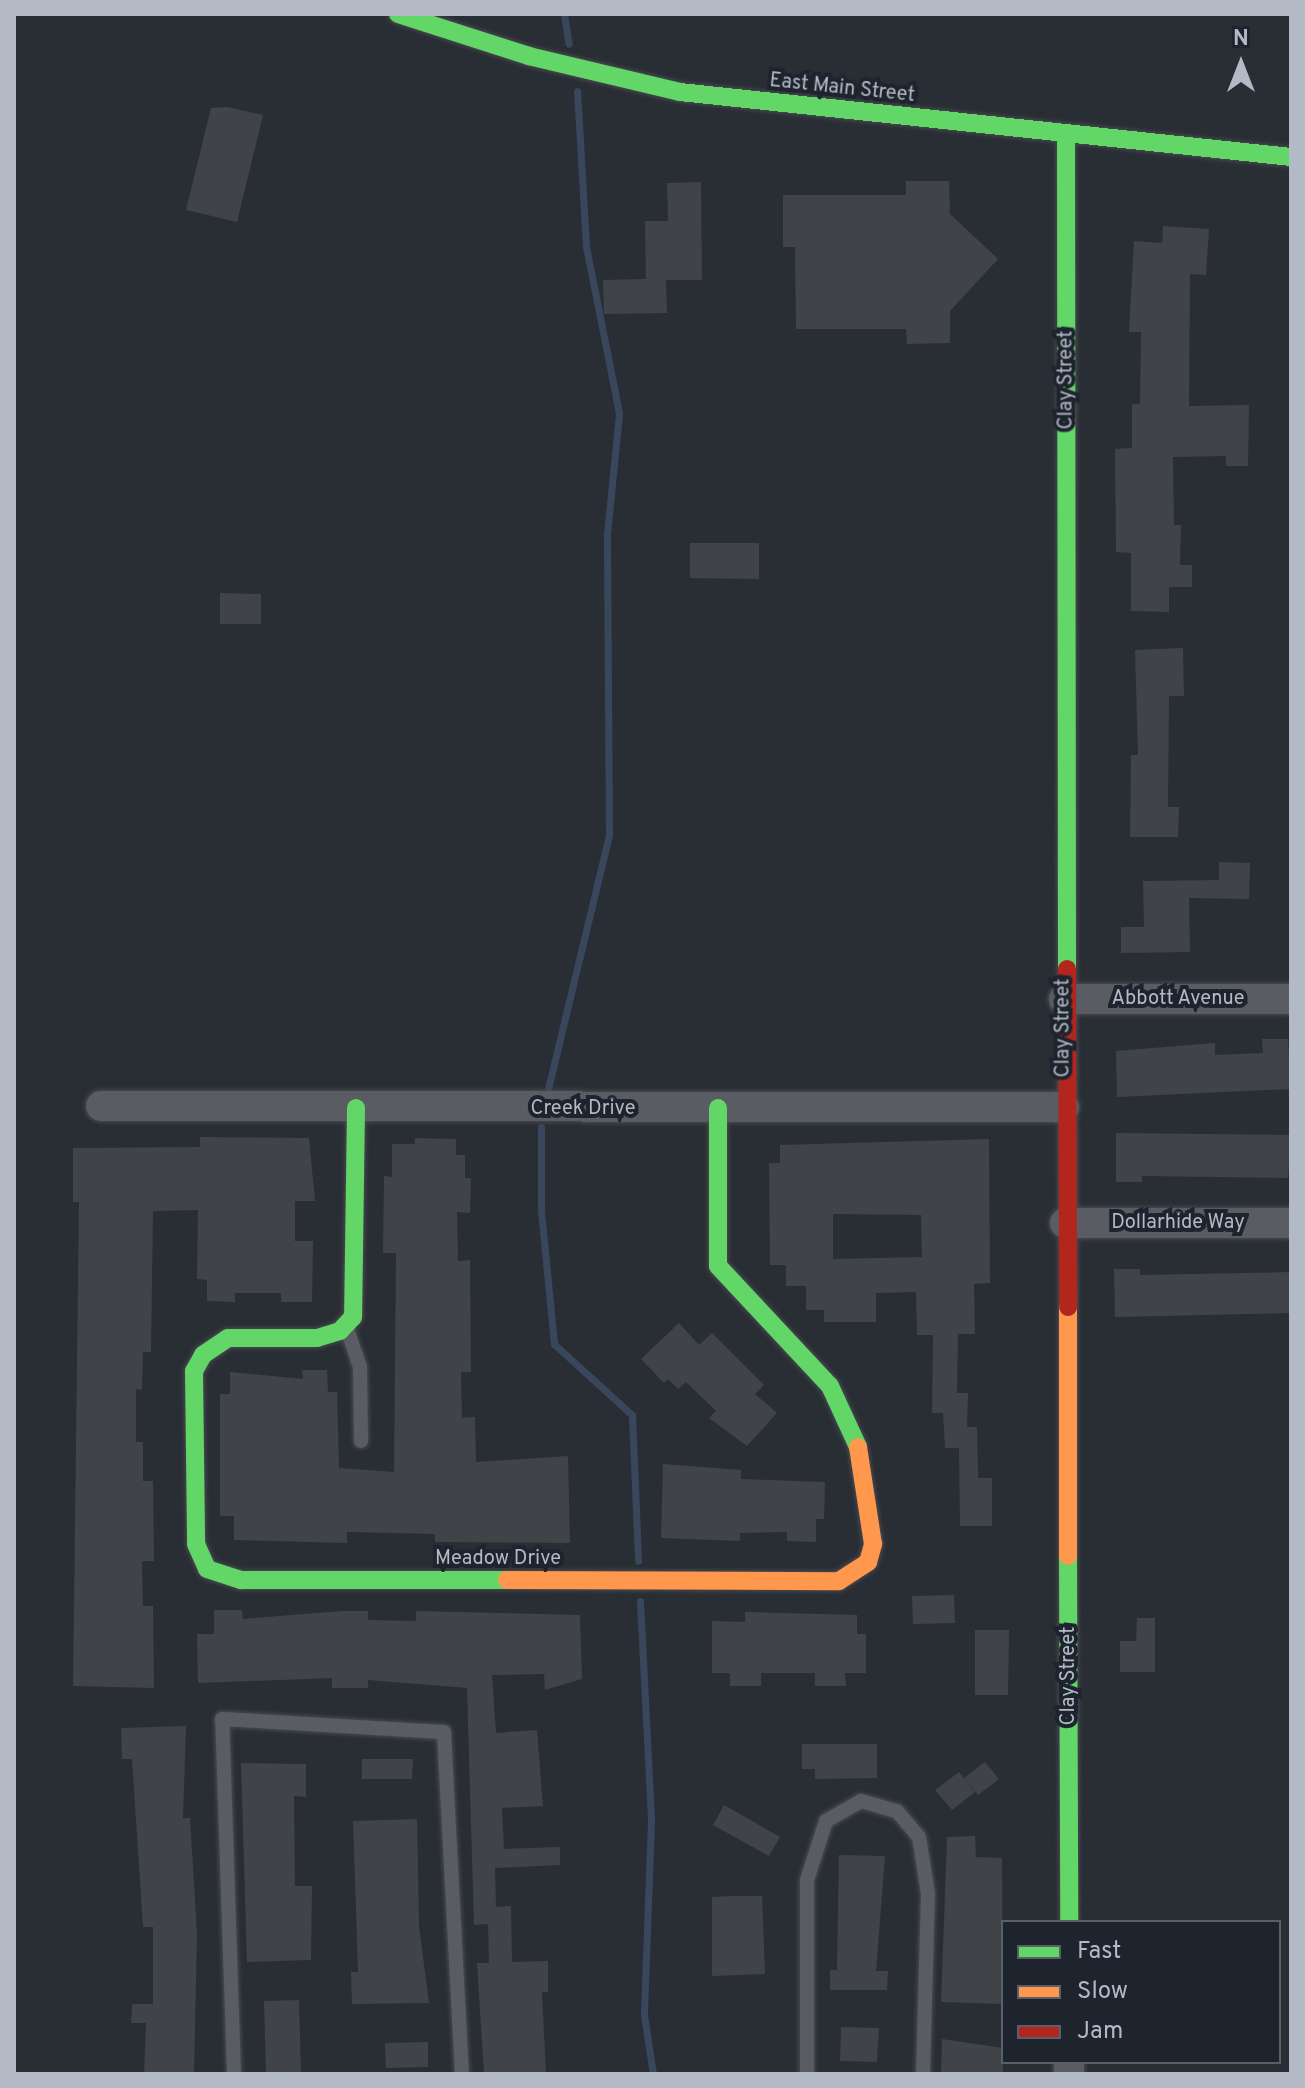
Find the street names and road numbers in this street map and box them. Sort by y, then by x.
street label: East Main Street [768,69,916,109]
street label: Clay Street [1055,331,1079,429]
street label: Clay Street [1052,979,1076,1077]
street label: Abbott Avenue [1111,987,1245,1011]
street label: Creek Drive [531,1097,635,1121]
street label: Dollarhide Way [1111,1211,1245,1235]
street label: Meadow Drive [435,1547,561,1571]
street label: Clay Street [1057,1627,1081,1725]

